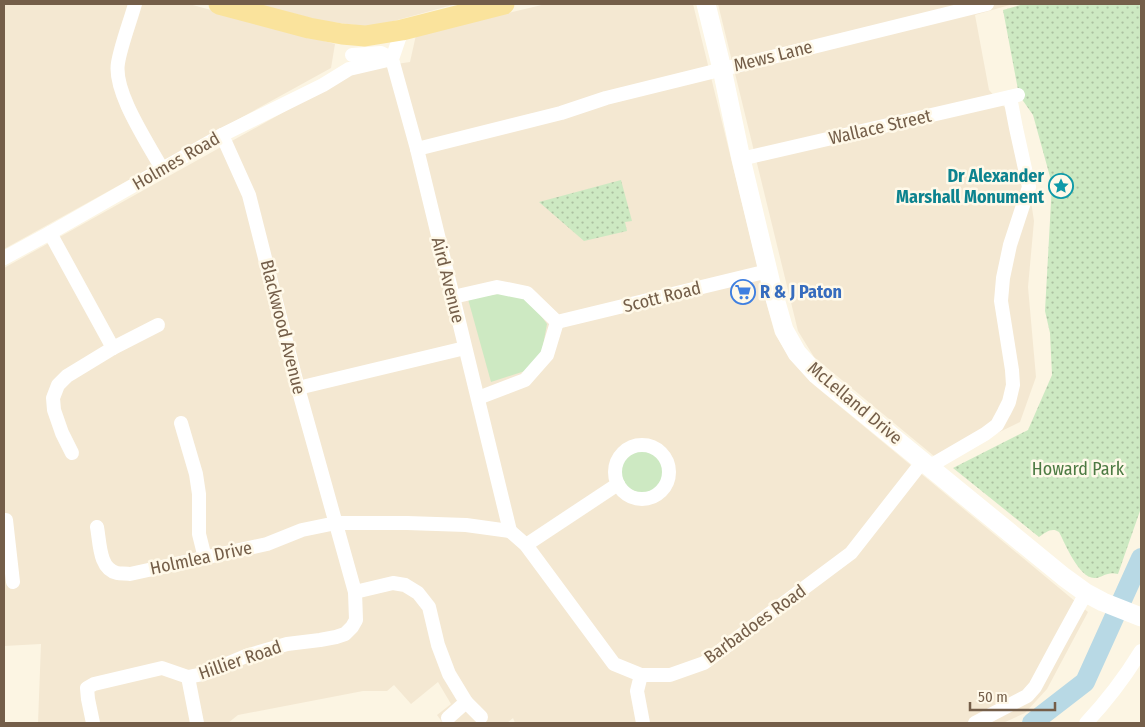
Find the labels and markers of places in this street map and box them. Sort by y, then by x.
place label: Dr Alexander Marshall Monument [896,165,1045,208]
place icon: Dr Alexander Marshall Monument [1048,173,1074,199]
supermarket icon: R & J Paton [730,279,756,305]
place label: R & J Paton [760,281,842,303]

